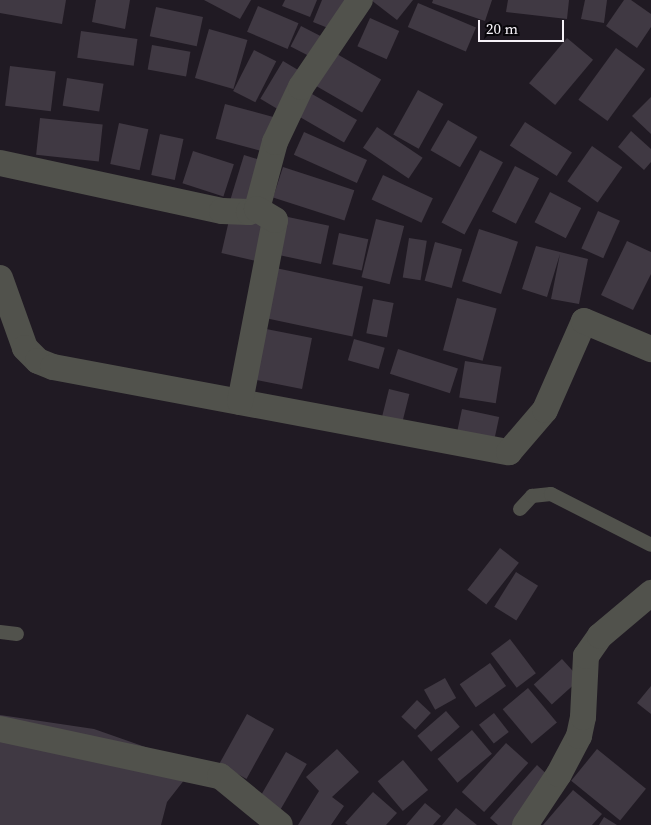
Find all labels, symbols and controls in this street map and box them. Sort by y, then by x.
scale bar [481,10,567,42]
text: 20 m [486,18,518,39]

